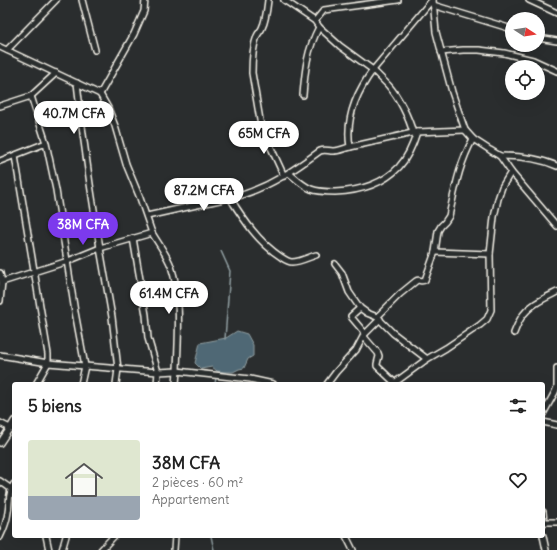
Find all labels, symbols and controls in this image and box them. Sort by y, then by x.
north arrow [505,12,545,52]
map controls [505,12,545,100]
button: locate [505,60,545,100]
pin: 40.7M CFA [28,101,120,135]
text: 40.7M CFA [43,105,105,122]
pin: 65M CFA [227,121,301,155]
text: 65M CFA [238,125,290,142]
pin: 87.2M CFA [158,178,250,212]
text: 87.2M CFA [174,182,234,199]
pin: 38M CFA [46,212,120,246]
text: 38M CFA [57,216,109,233]
pin: 61.4M CFA [123,281,215,315]
text: 61.4M CFA [139,285,199,302]
text: 5 biens [28,395,82,417]
icon: filters [507,395,529,417]
text: 38M CFA [152,452,220,474]
icon: home [60,456,108,504]
icon: heart [507,469,529,491]
text: 2 pièces · 60 m² [152,474,243,491]
text: Appartement [152,491,229,508]

